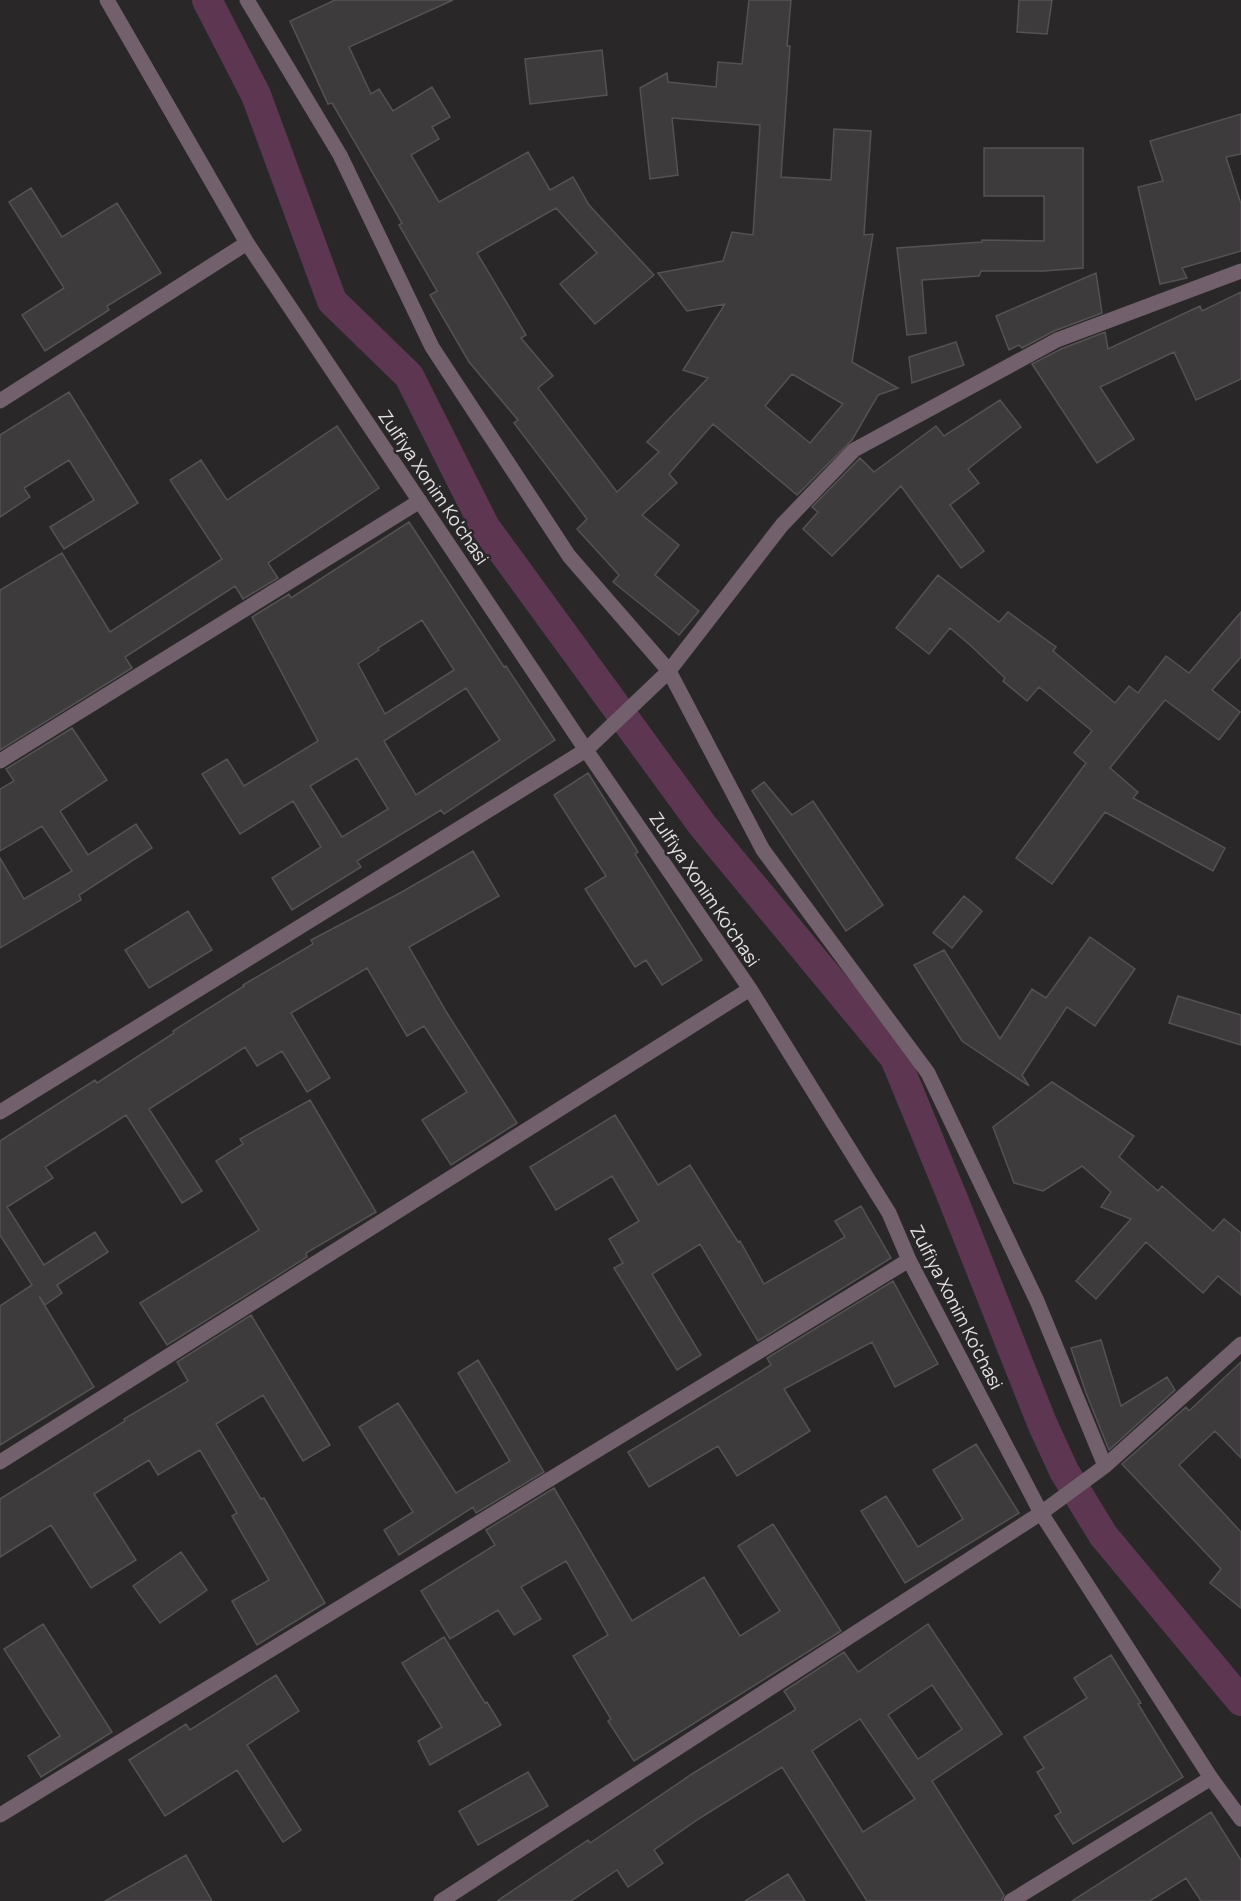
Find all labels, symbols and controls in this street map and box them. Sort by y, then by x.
street label: Zulfiya Xonim Ko'chasi [373,405,495,569]
street label: Zulfiya Xonim Ko'chasi [644,807,766,971]
street label: Zulfiya Xonim Ko'chasi [905,1221,1009,1393]

